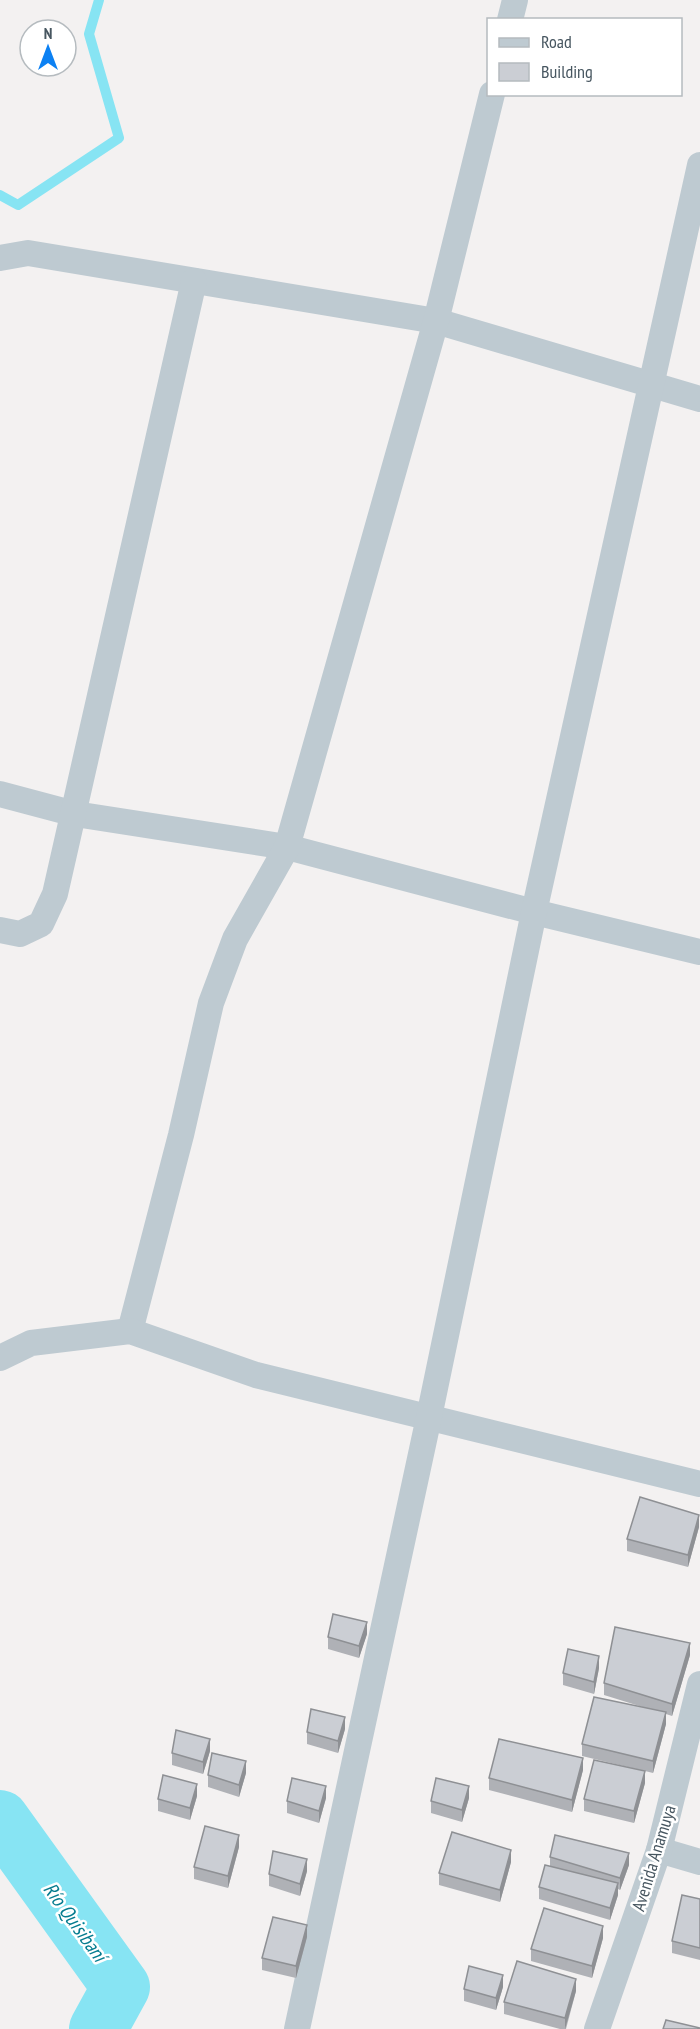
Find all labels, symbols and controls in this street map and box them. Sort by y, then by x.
north arrow [18,18,78,78]
legend [487,18,682,96]
text: N [44,23,52,43]
text: Road [541,30,572,53]
text: Building [541,60,593,83]
street label: Avenida Anamuya [626,1802,681,1914]
water label: Río Quisibaní [38,1877,115,1970]

